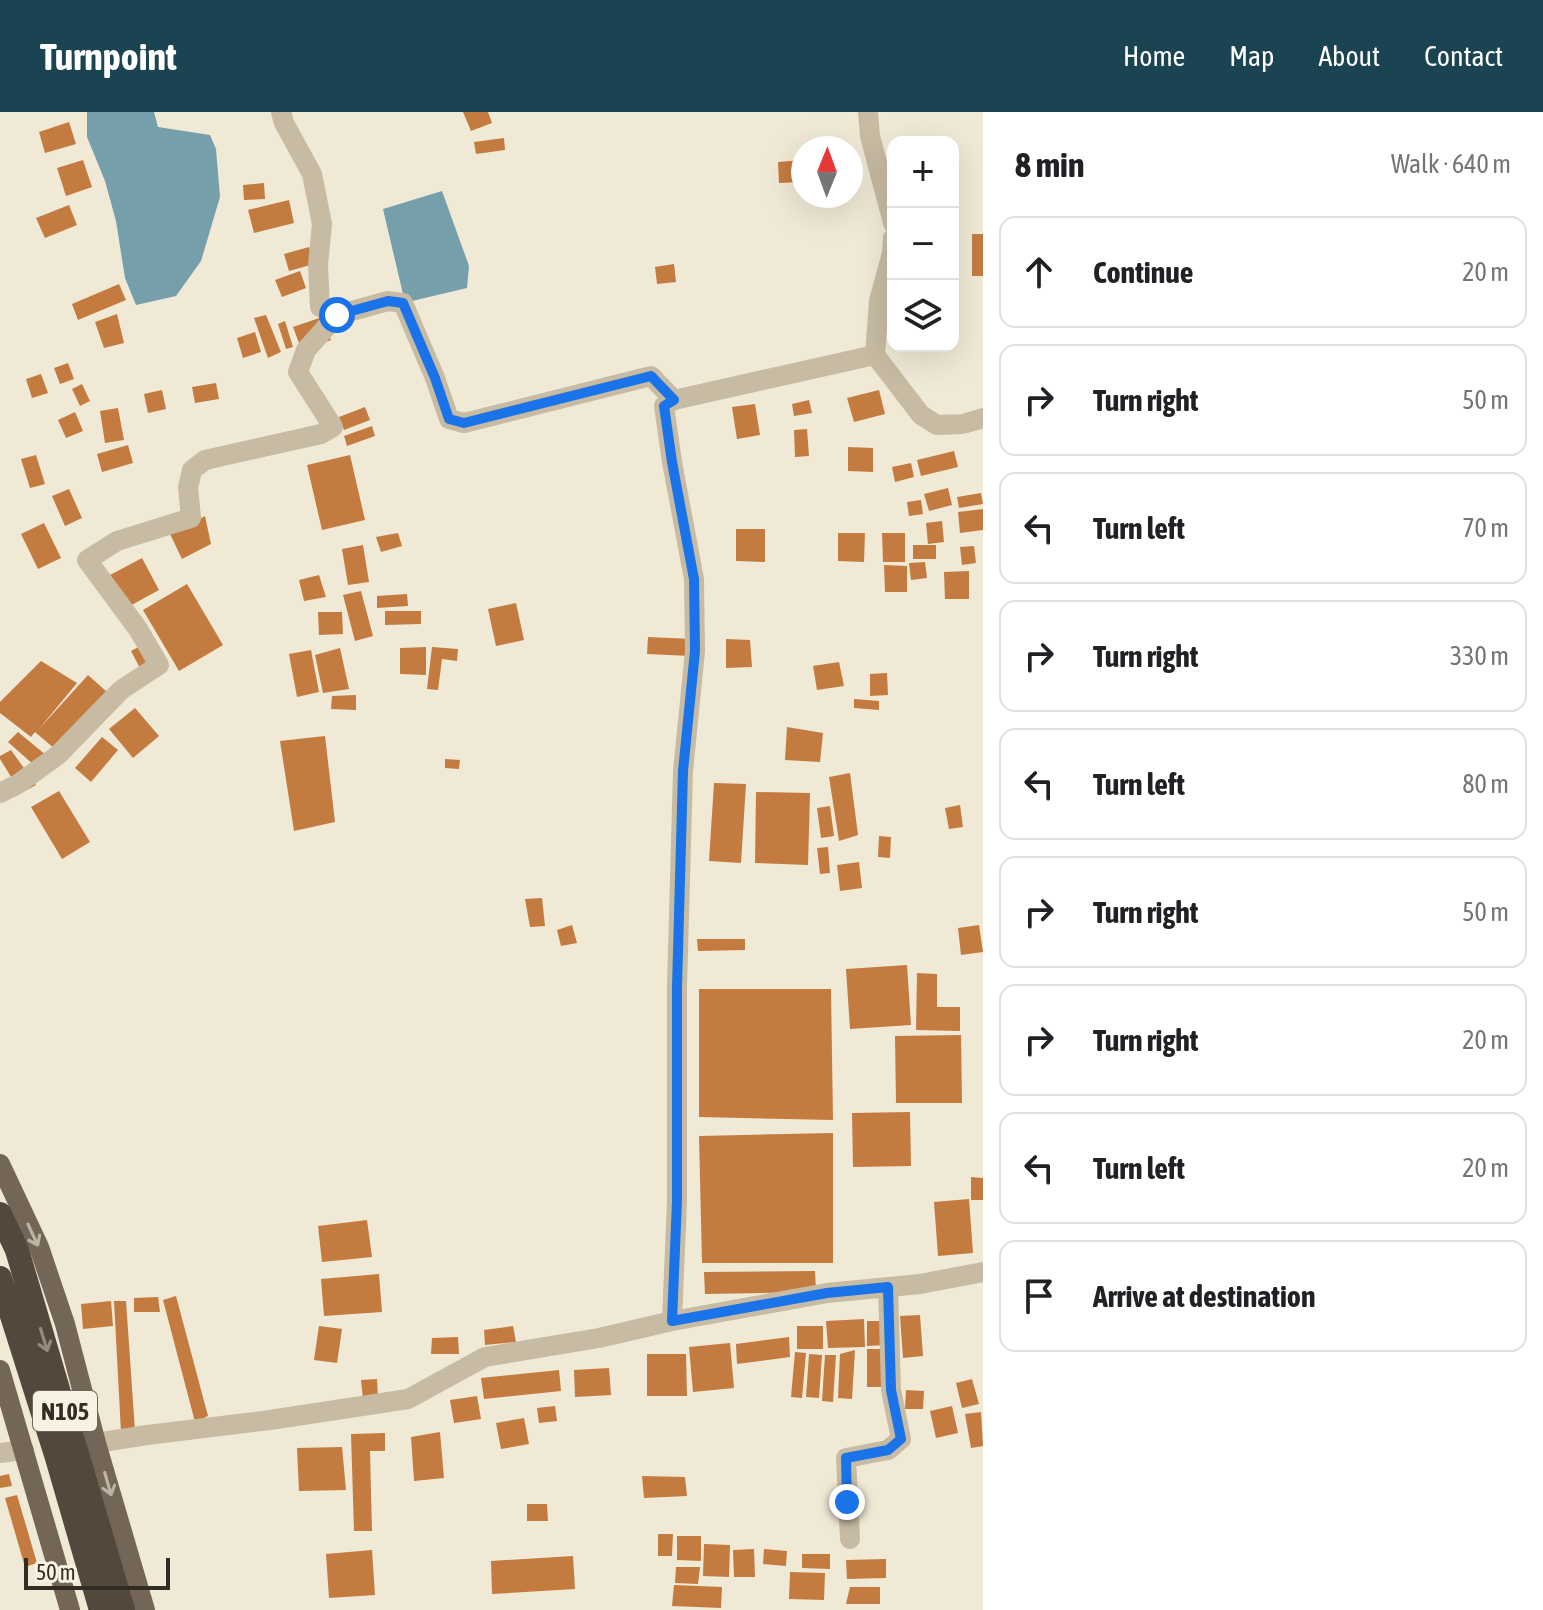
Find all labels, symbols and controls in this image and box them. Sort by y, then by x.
text: Turnpoint [40,35,177,78]
text: Home [1123,40,1185,72]
text: Map [1229,40,1274,72]
text: About [1318,40,1380,72]
text: Contact [1424,40,1503,72]
north arrow [791,136,863,208]
map controls [887,136,959,352]
button: + [887,136,959,208]
text: 8 min [1015,145,1084,184]
text: Walk · 640 m [1391,149,1511,179]
button: − [887,208,959,280]
icon: ahead [1017,250,1061,294]
text: Continue [1093,255,1193,289]
text: 20 m [1462,257,1509,287]
button: layers [887,280,959,352]
route start [319,297,355,333]
icon: right [1017,378,1061,422]
text: Turn right [1093,383,1199,417]
text: 50 m [1462,385,1509,415]
icon: left [1017,506,1061,550]
text: Turn left [1093,511,1185,545]
text: 70 m [1462,513,1509,543]
icon: right [1017,634,1061,678]
text: Turn right [1093,639,1199,673]
text: 330 m [1450,641,1509,671]
icon: left [1017,762,1061,806]
text: Turn left [1093,767,1185,801]
text: 80 m [1462,769,1509,799]
icon: right [1017,890,1061,934]
text: Turn right [1093,895,1199,929]
text: 50 m [1462,897,1509,927]
icon: right [1017,1018,1061,1062]
text: Turn right [1093,1023,1199,1057]
text: 20 m [1462,1025,1509,1055]
icon: left [1017,1146,1061,1190]
text: Turn left [1093,1151,1185,1185]
text: 20 m [1462,1153,1509,1183]
one-way arrow [26,1223,41,1247]
icon: arrive [1017,1274,1061,1318]
text: Arrive at destination [1093,1279,1315,1313]
one-way arrow [38,1327,52,1352]
road number: N105 [33,1391,97,1431]
one-way arrow [101,1470,116,1496]
route end [829,1484,865,1520]
scale bar [24,1554,170,1590]
text: 50 m [36,1559,76,1585]

